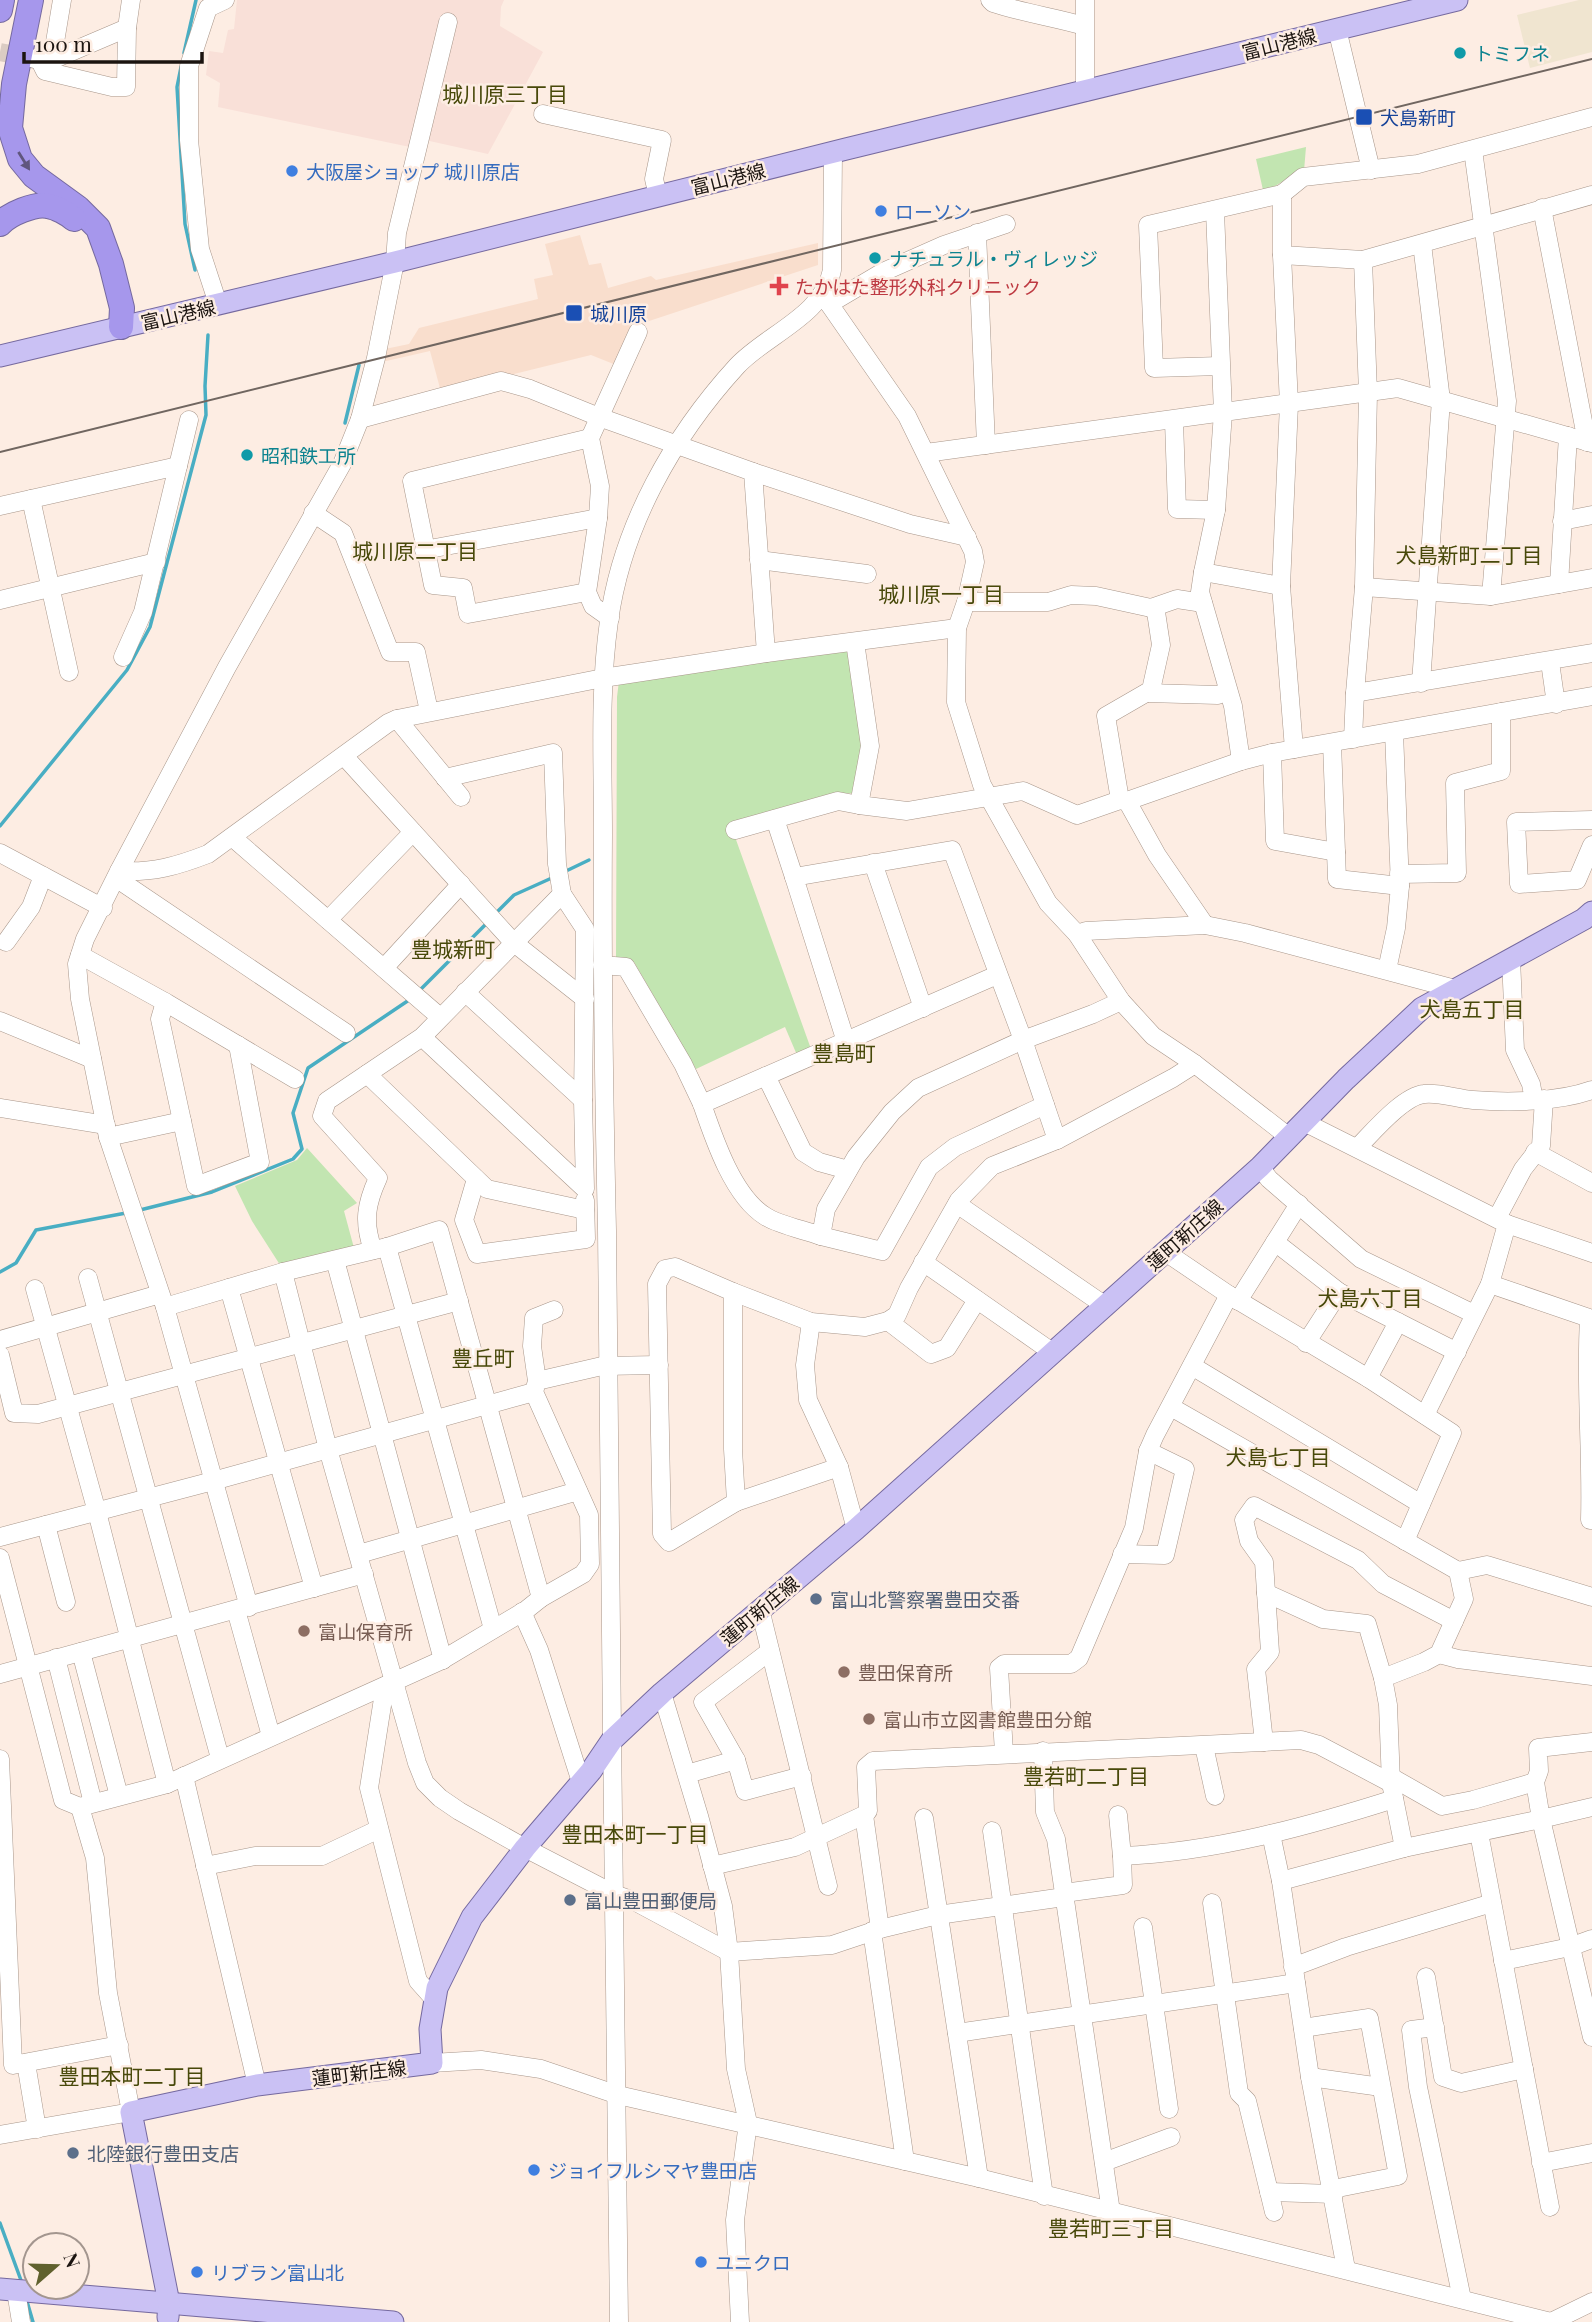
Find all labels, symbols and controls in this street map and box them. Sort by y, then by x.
scale bar [24,21,203,65]
street label: 富山港線 [1239,21,1319,65]
text: 100 m [35,29,92,57]
place label: トミフネ [1474,40,1550,66]
marker: トミフネ [1452,45,1468,61]
district label: 城川原三丁目 [442,79,568,107]
place label: 犬島新町 [1380,104,1456,130]
marker: 犬島新町 [1354,107,1374,127]
one-way arrow [17,152,30,171]
street label: 富山港線 [688,156,768,200]
place label: 大阪屋ショップ 城川原店 [306,158,520,184]
marker: 大阪屋ショップ 城川原店 [284,163,300,179]
place label: ローソン [895,198,971,224]
marker: ローソン [873,203,889,219]
place label: ナチュラル・ヴィレッジ [889,245,1098,271]
marker: ナチュラル・ヴィレッジ [867,250,883,266]
place label: たかはた整形外科クリニック [795,273,1041,299]
marker: たかはた整形外科クリニック [769,276,789,296]
street label: 富山港線 [138,293,218,335]
place label: 城川原 [590,300,647,326]
marker: 城川原 [564,303,584,323]
place label: 昭和鉄工所 [261,442,356,468]
marker: 昭和鉄工所 [239,447,255,463]
district label: 城川原二丁目 [352,536,478,564]
district label: 犬島新町二丁目 [1396,540,1543,568]
district label: 城川原一丁目 [878,579,1004,607]
district label: 豊城新町 [411,934,495,962]
district label: 犬島五丁目 [1420,994,1525,1022]
district label: 豊島町 [813,1038,876,1066]
street label: 蓮町新庄線 [1140,1193,1228,1275]
district label: 犬島六丁目 [1318,1283,1423,1311]
district label: 豊丘町 [452,1343,515,1371]
district label: 犬島七丁目 [1226,1442,1331,1470]
street label: 蓮町新庄線 [714,1570,804,1650]
place label: 富山北警察署豊田交番 [830,1586,1020,1612]
marker: 富山北警察署豊田交番 [808,1591,824,1607]
place label: 富山保育所 [318,1618,413,1644]
marker: 富山保育所 [296,1623,312,1639]
place label: 豊田保育所 [858,1659,953,1685]
marker: 豊田保育所 [836,1664,852,1680]
place label: 富山市立図書館豊田分館 [883,1706,1092,1732]
marker: 富山市立図書館豊田分館 [861,1711,877,1727]
district label: 豊若町二丁目 [1023,1761,1149,1789]
district label: 豊田本町一丁目 [562,1819,709,1847]
place label: 富山豊田郵便局 [584,1887,717,1913]
marker: 富山豊田郵便局 [562,1892,578,1908]
street label: 蓮町新庄線 [310,2053,408,2091]
district label: 豊田本町二丁目 [59,2061,206,2089]
place label: 北陸銀行豊田支店 [87,2140,239,2166]
marker: 北陸銀行豊田支店 [65,2145,81,2161]
place label: ジョイフルシマヤ豊田店 [548,2157,757,2183]
marker: ジョイフルシマヤ豊田店 [526,2162,542,2178]
district label: 豊若町三丁目 [1048,2213,1174,2241]
north arrow [21,2231,91,2301]
text: N [58,2249,88,2271]
place label: ユニクロ [715,2249,791,2275]
marker: ユニクロ [693,2254,709,2270]
place label: リブラン富山北 [211,2259,344,2285]
marker: リブラン富山北 [189,2264,205,2280]

